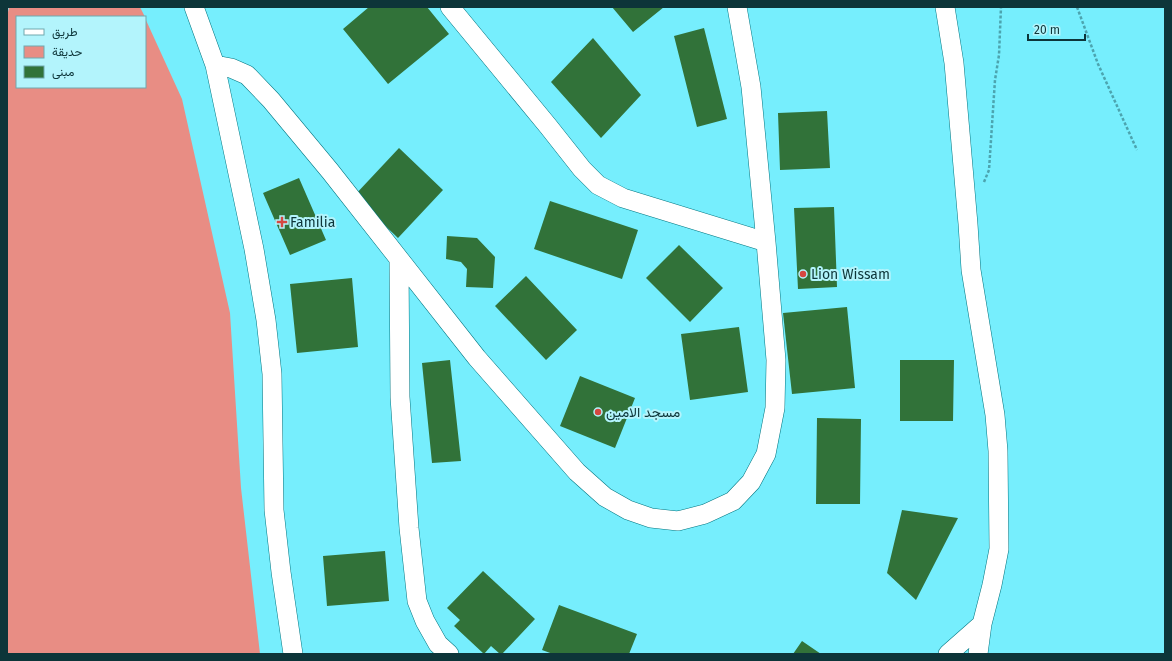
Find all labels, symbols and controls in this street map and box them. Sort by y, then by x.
legend [16,16,146,88]
scale bar [1028,16,1085,42]
text: 20 m [1034,23,1060,37]
text: طريق [52,25,78,40]
text: حديقة [52,45,82,59]
text: مبنى [52,65,74,80]
place label: Familia [290,214,335,231]
marker: Familia [277,217,287,227]
place label: Lion Wissam [811,266,890,283]
marker: Lion Wissam [798,269,808,279]
place label: مسجد الامين [606,404,680,421]
marker: مسجد الامين [593,407,603,417]

